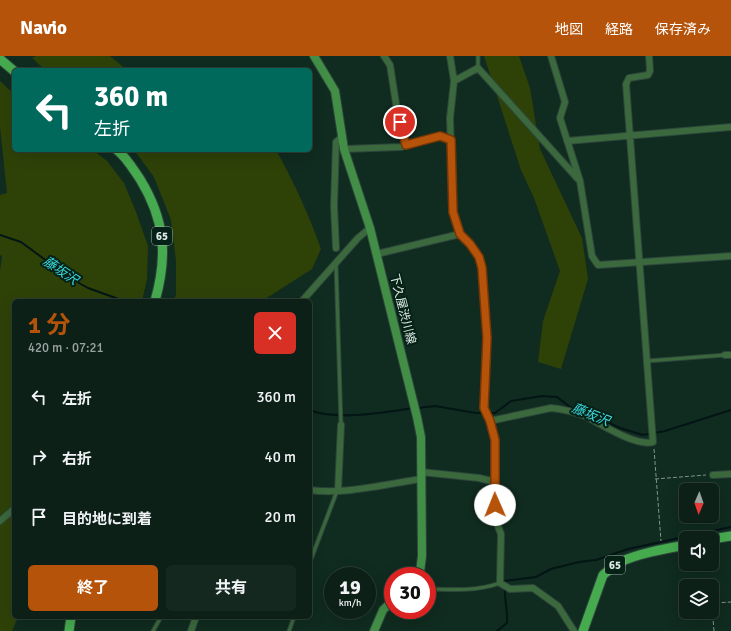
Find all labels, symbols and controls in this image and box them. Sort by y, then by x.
text: Navio [20,16,67,40]
text: 地図 [555,21,583,38]
text: 経路 [605,21,633,38]
text: 保存済み [655,21,711,38]
text: 360 m [94,80,168,114]
icon: left [28,84,80,136]
pin [383,105,417,139]
icon: arrive [389,111,411,133]
text: 左折 [94,118,130,140]
road number: 65 [152,227,172,245]
water label: 藤坂沢 [40,253,83,289]
street label: 下久屋渋川線 [387,272,419,346]
text: 1 分 [28,310,70,340]
button: close [254,312,296,354]
text: 420 m · 07:21 [28,340,104,356]
icon: left [28,386,50,408]
text: 360 m [256,388,296,406]
text: 左折 [62,390,92,408]
water label: 藤坂沢 [570,400,614,430]
icon: right [28,446,50,468]
text: 40 m [265,448,296,466]
text: 右折 [62,450,92,468]
north arrow [679,483,719,523]
map controls [679,483,719,619]
position arrow [474,484,516,526]
icon: arrive [28,506,50,528]
text: 20 m [265,508,296,526]
text: 目的地に到着 [62,510,152,528]
button: sound [679,531,719,571]
road number: 65 [605,556,625,574]
button: 終了 [28,565,158,611]
button: 共有 [166,565,296,611]
speed limit sign: 30 [384,567,436,619]
text: 19 [339,575,361,600]
button: layers [679,579,719,619]
text: km/h [339,597,361,609]

